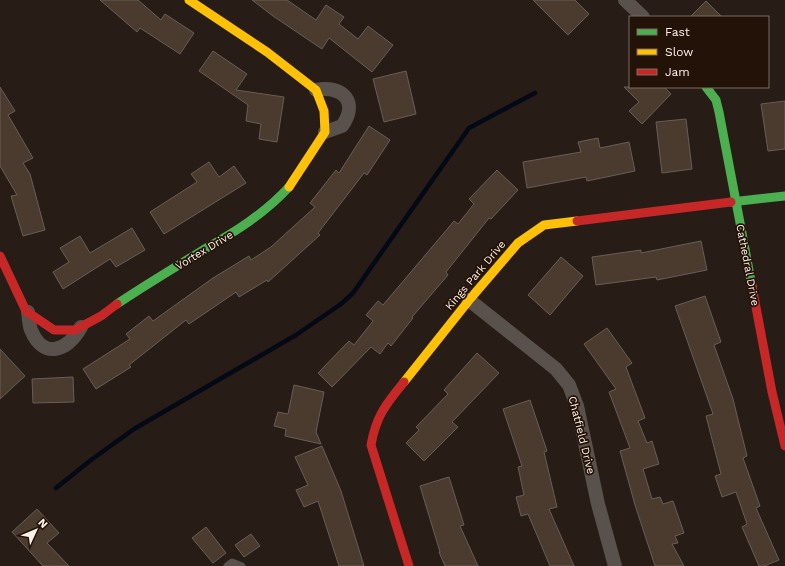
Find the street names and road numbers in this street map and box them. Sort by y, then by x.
street label: Cathedral Drive [733,223,762,307]
street label: Vortex Drive [173,228,235,273]
street label: Kings Park Drive [442,238,508,313]
street label: Chatfield Drive [566,395,597,475]

